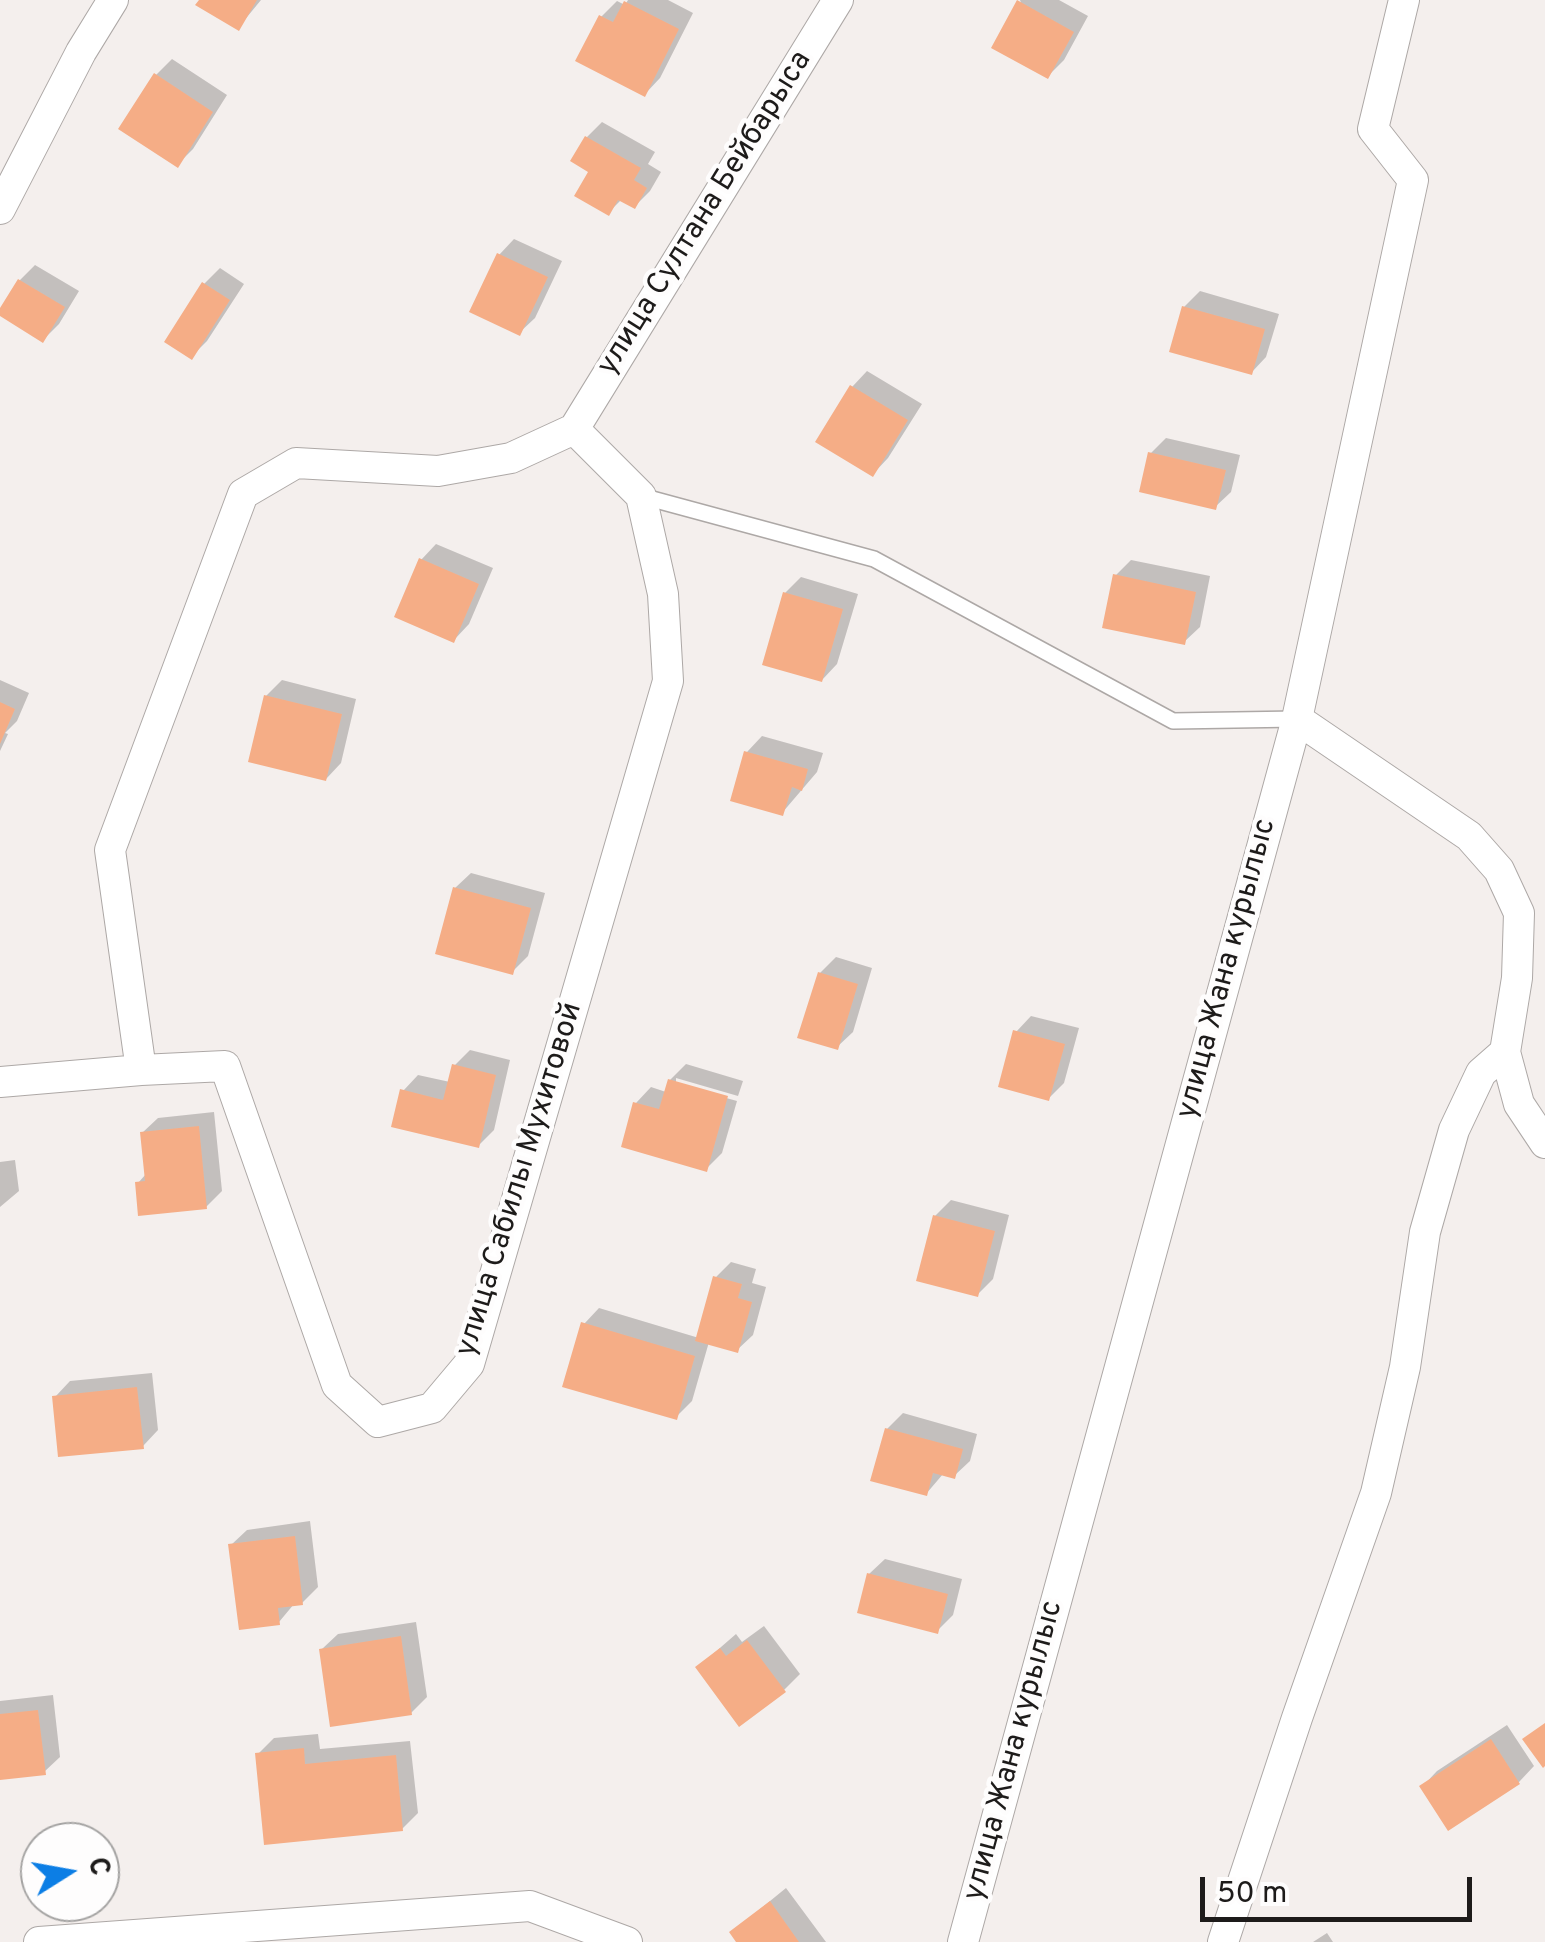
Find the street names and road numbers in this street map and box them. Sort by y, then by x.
street label: улица Султана Бейбарыса [591,45,821,383]
street label: улица Жана курылыс [1171,815,1285,1123]
street label: улица Сабилы Мухитовой [450,999,592,1361]
street label: улица Жана курылыс [958,1597,1072,1905]

